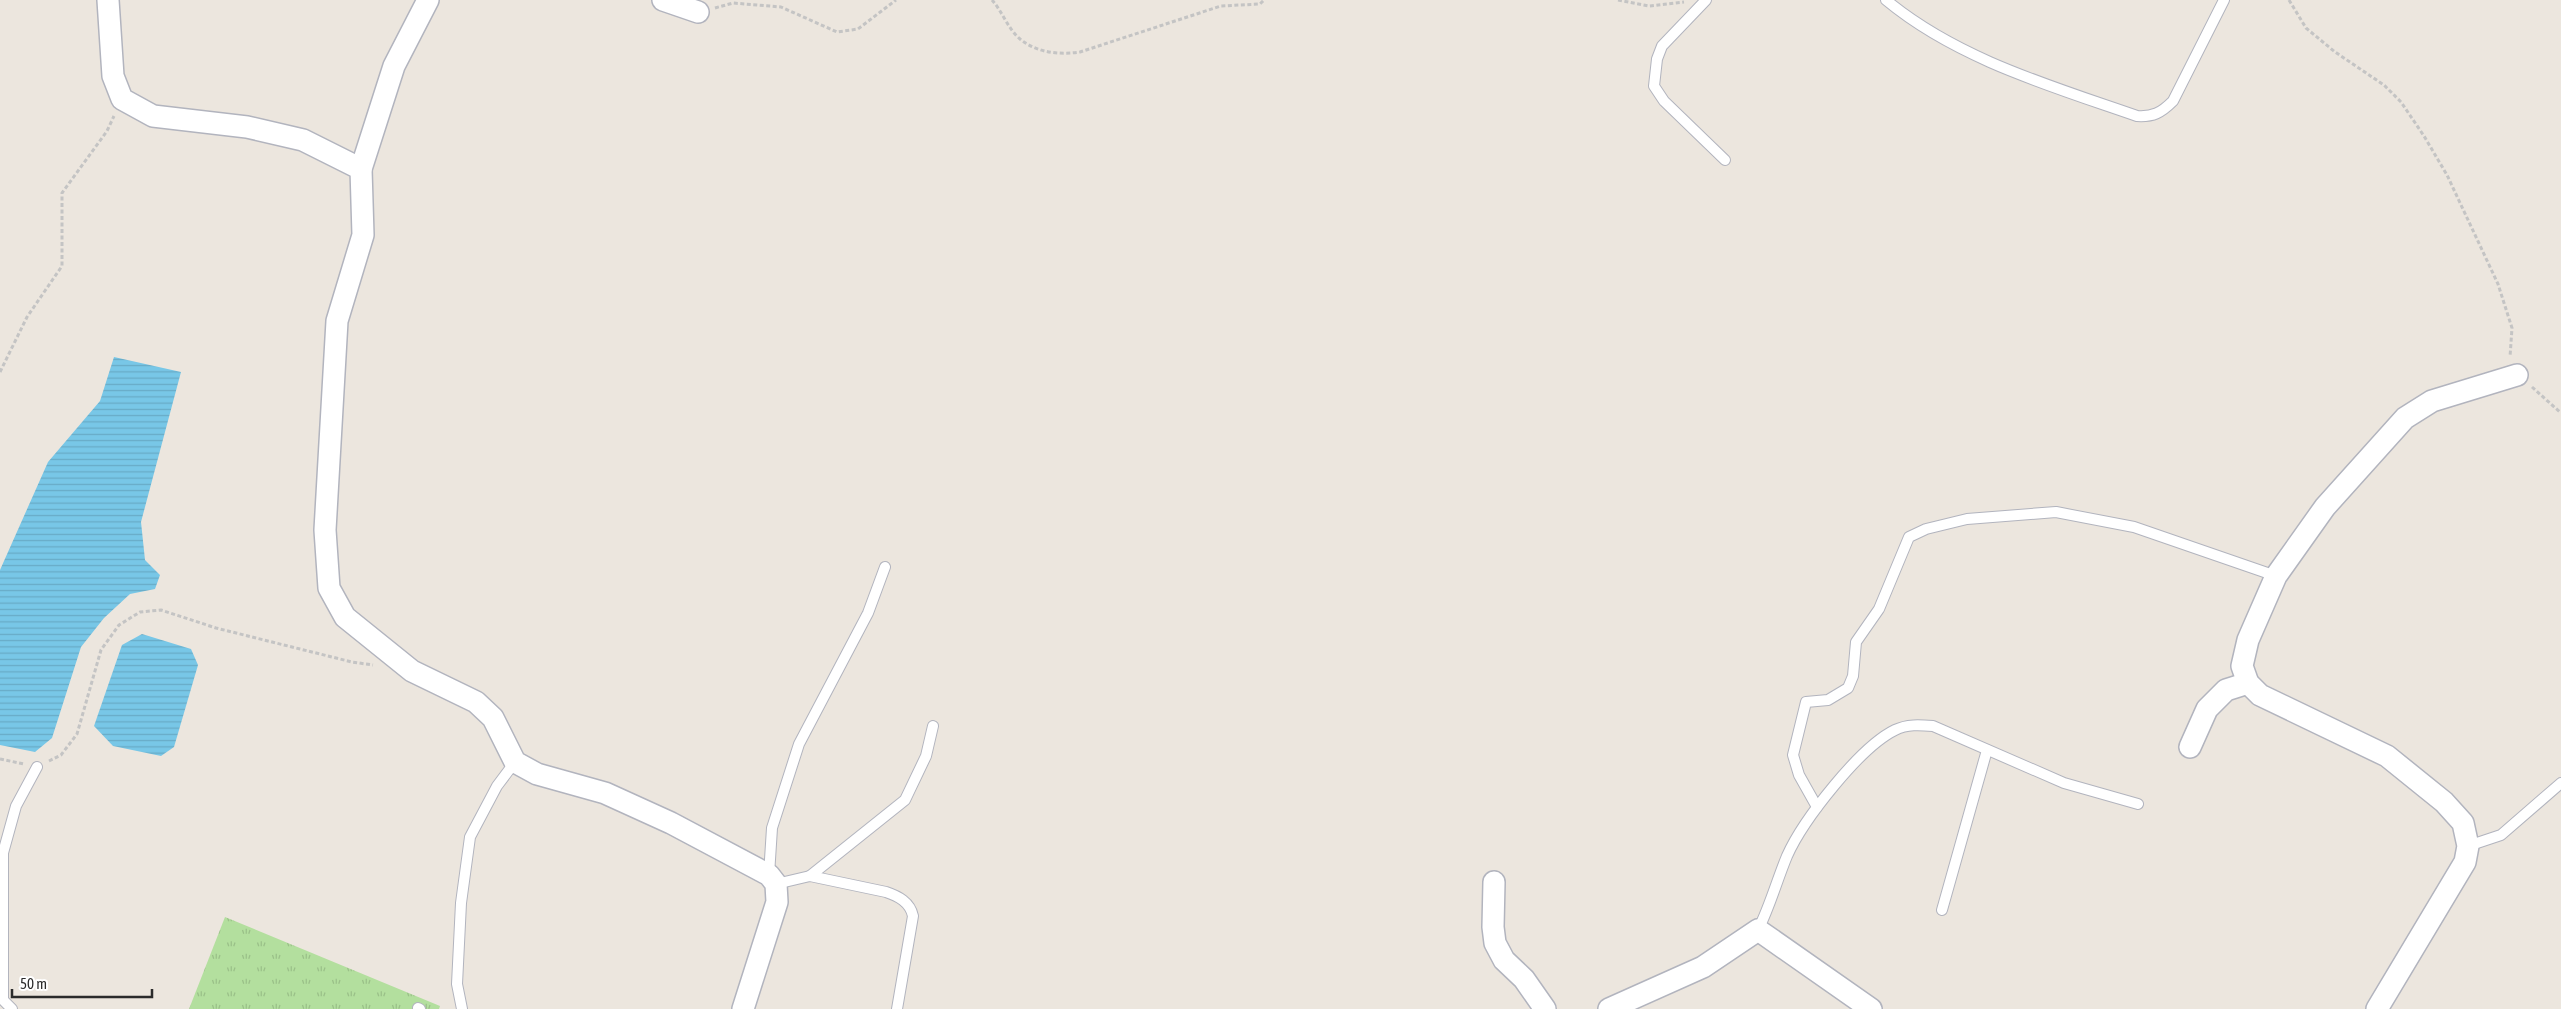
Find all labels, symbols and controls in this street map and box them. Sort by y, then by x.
scale bar [12,966,152,998]
text: 50 m [20,975,47,992]

